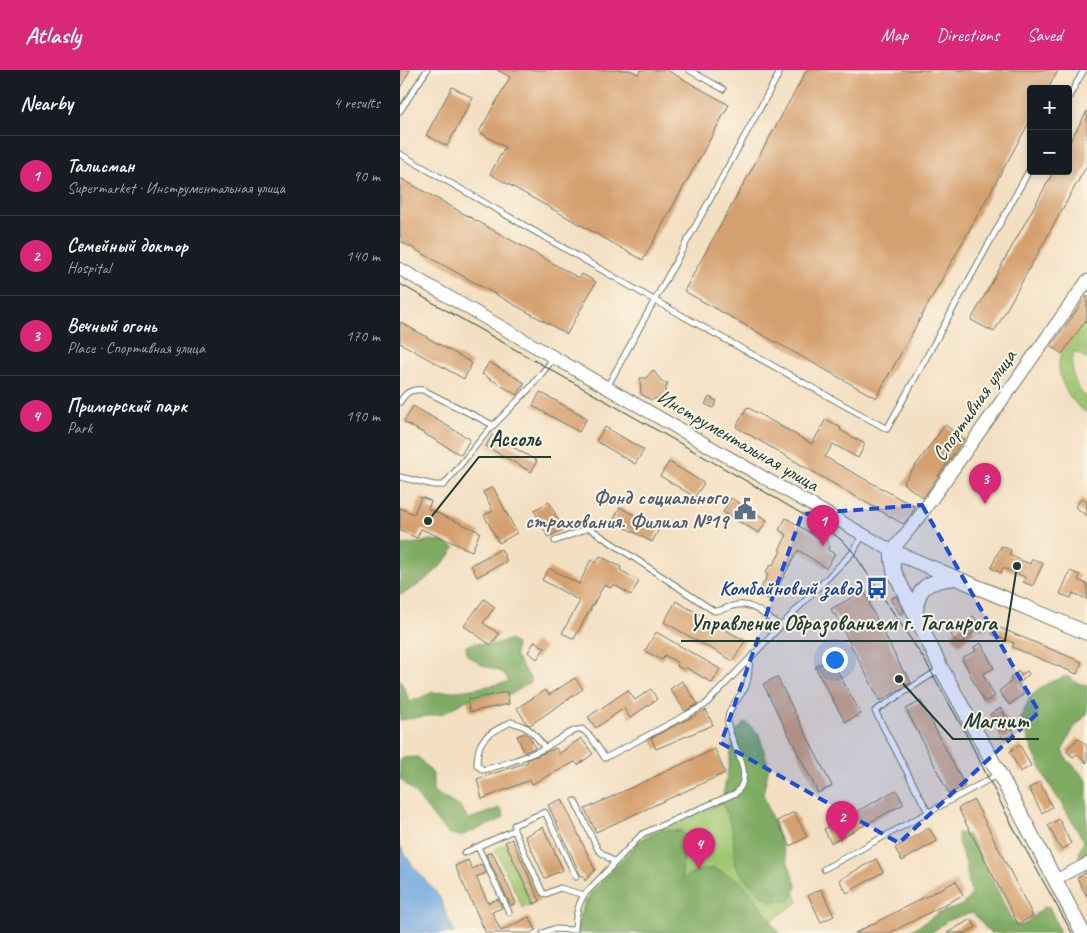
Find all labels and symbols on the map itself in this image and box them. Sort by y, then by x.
street label: Спортивная улица [926,343,1023,466]
street label: Инструментальная улица [652,383,825,498]
callout: Ассоль [479,420,551,457]
text: Ассоль [489,425,542,453]
pin: 3 [969,463,1001,504]
place label: Фонд социального страхования. Филиал №19 [525,484,731,534]
public building icon: Фонд социального страхования. Филиал №19 [732,496,758,522]
pin: 1 [807,505,839,546]
place label: Комбайновый завод [720,575,863,602]
bus stop icon: Комбайновый завод [864,575,890,601]
callout: Управление Образованием г. Таганрога [681,604,1005,641]
text: Управление Образованием г. Таганрога [689,609,999,638]
your location [822,647,848,673]
callout: Магнит [953,702,1039,739]
text: Магнит [963,707,1030,735]
pin: 2 [826,801,858,842]
pin: 4 [683,828,715,869]

